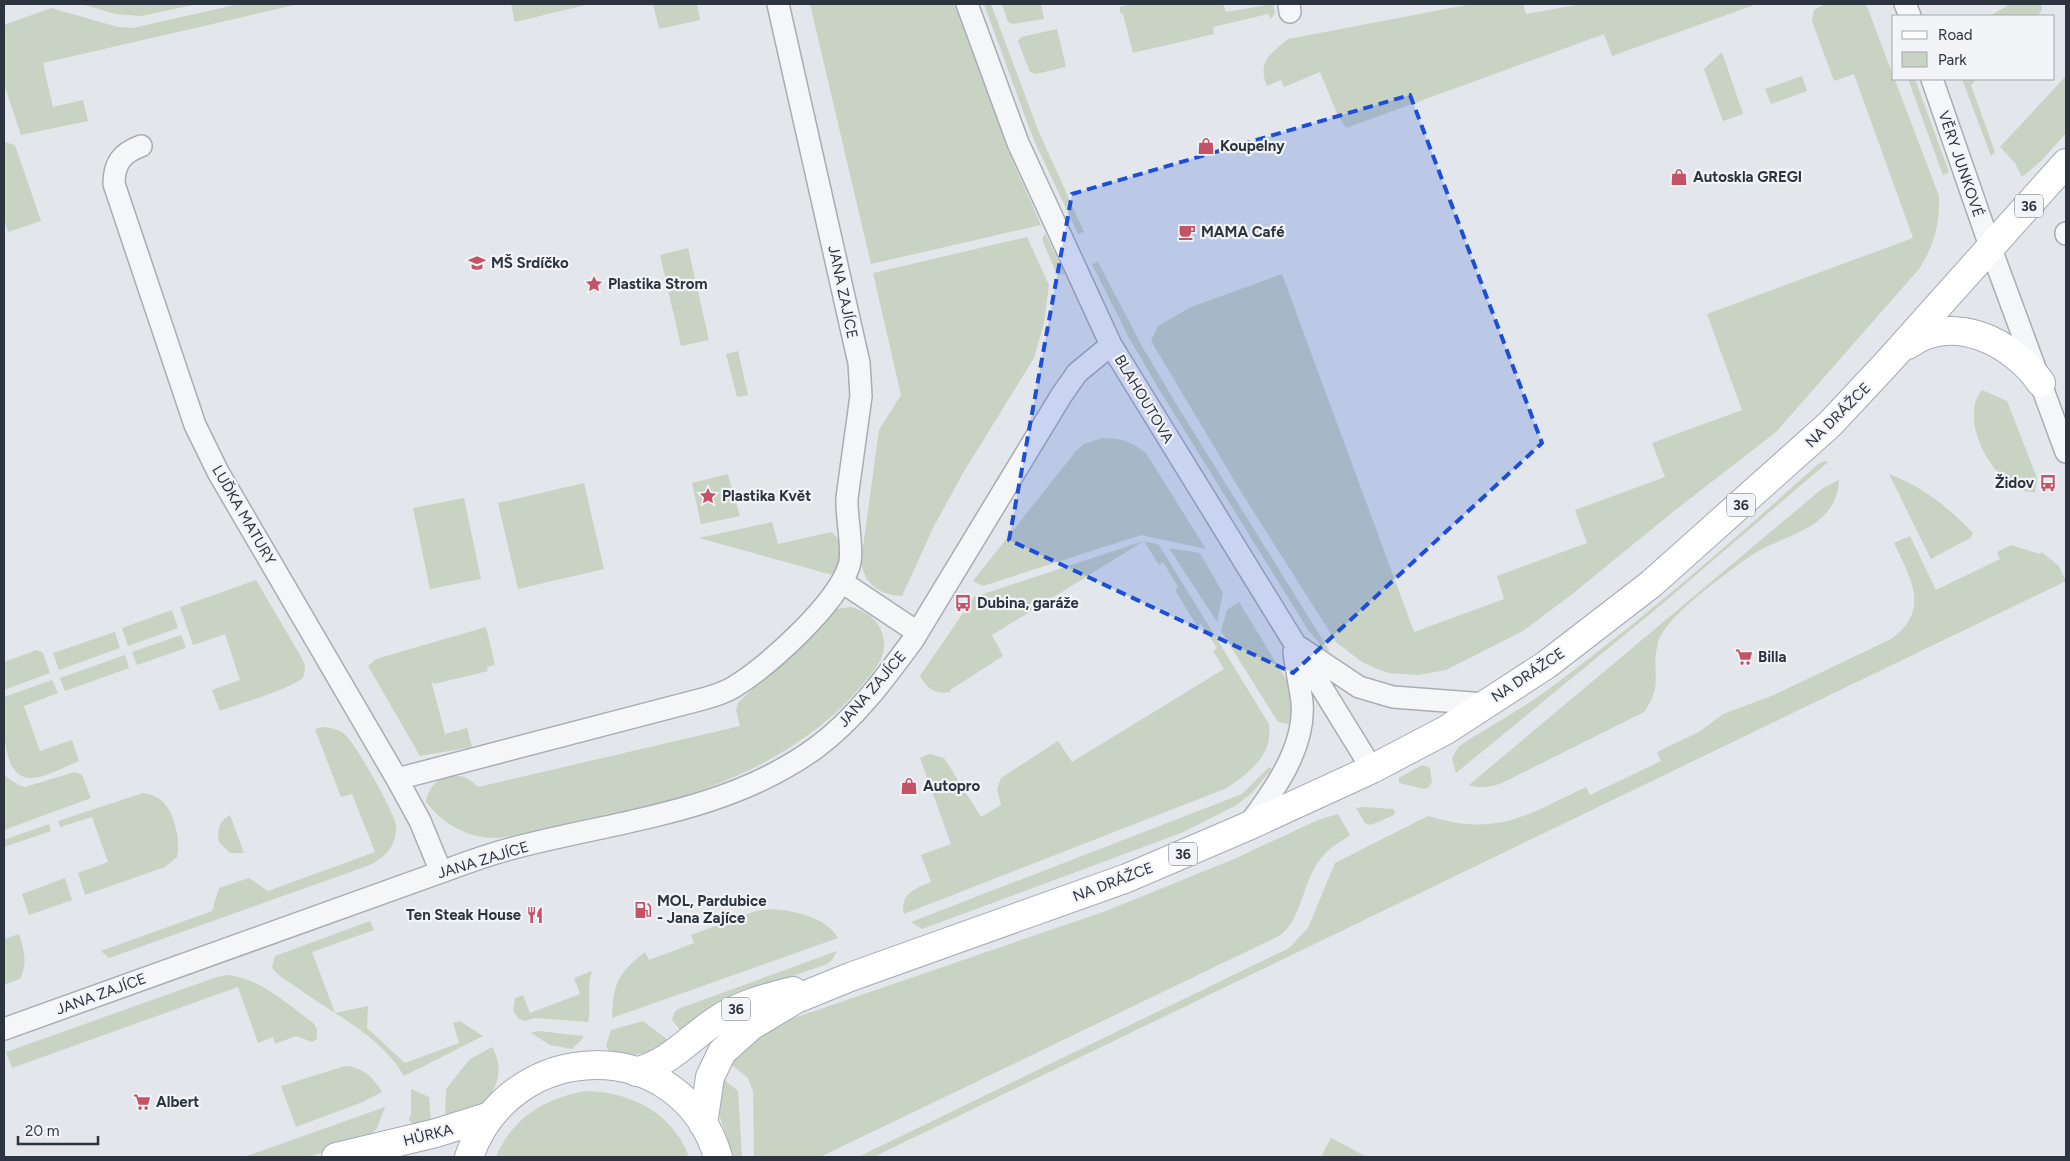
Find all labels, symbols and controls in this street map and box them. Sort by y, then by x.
legend [1892,15,2055,80]
text: Road [1938,26,1973,44]
text: Park [1938,51,1967,69]
street label: VĚRY JUNKOVÉ [1934,108,1988,220]
shop icon: Koupelny [1196,136,1216,156]
place label: Koupelny [1220,137,1285,155]
shop icon: Autoskla GREGI [1669,167,1689,187]
place label: Autoskla GREGI [1693,168,1802,186]
road number: 36 [2015,195,2043,218]
cafe icon: MAMA Café [1177,222,1197,242]
place label: MAMA Café [1201,223,1285,241]
street label: JANA ZAJÍCE [824,244,862,340]
school or university icon: MŠ Srdíčko [467,253,487,273]
place label: MŠ Srdíčko [491,254,569,272]
place icon: Plastika Strom [584,274,604,294]
place label: Plastika Strom [608,275,708,293]
street label: BLAHOUTOVA [1110,351,1178,447]
street label: NA DRÁŽCE [1802,379,1874,451]
street label: LUĎKA MATURY [208,462,280,568]
bus stop icon: Židov [2038,473,2058,493]
place label: Židov [1995,474,2035,492]
place icon: Plastika Květ [698,486,718,506]
place label: Plastika Květ [722,487,811,505]
road number: 36 [1727,494,1755,516]
bus stop icon: Dubina, garáže [953,593,973,613]
place label: Dubina, garáže [977,594,1080,612]
street label: NA DRÁŽCE [1488,644,1568,706]
street label: JANA ZAJÍCE [834,647,910,731]
supermarket icon: Billa [1734,647,1754,667]
place label: Billa [1758,648,1787,666]
shop icon: Autopro [899,776,919,796]
place label: Autopro [923,777,981,795]
street label: JANA ZAJÍCE [435,838,531,882]
road number: 36 [1169,842,1197,866]
street label: NA DRÁŽCE [1070,858,1156,906]
place label: MOL, Pardubice - Jana Zajíce [657,892,767,927]
fuel station icon: MOL, Pardubice - Jana Zajíce [633,900,653,920]
restaurant icon: Ten Steak House [525,905,545,925]
place label: Ten Steak House [406,906,522,924]
street label: JANA ZAJÍCE [53,969,149,1019]
road number: 36 [722,998,750,1021]
supermarket icon: Albert [132,1092,152,1112]
place label: Albert [156,1093,199,1111]
scale bar [18,1114,98,1146]
street label: HŮRKA [401,1119,455,1150]
text: 20 m [25,1122,59,1140]

